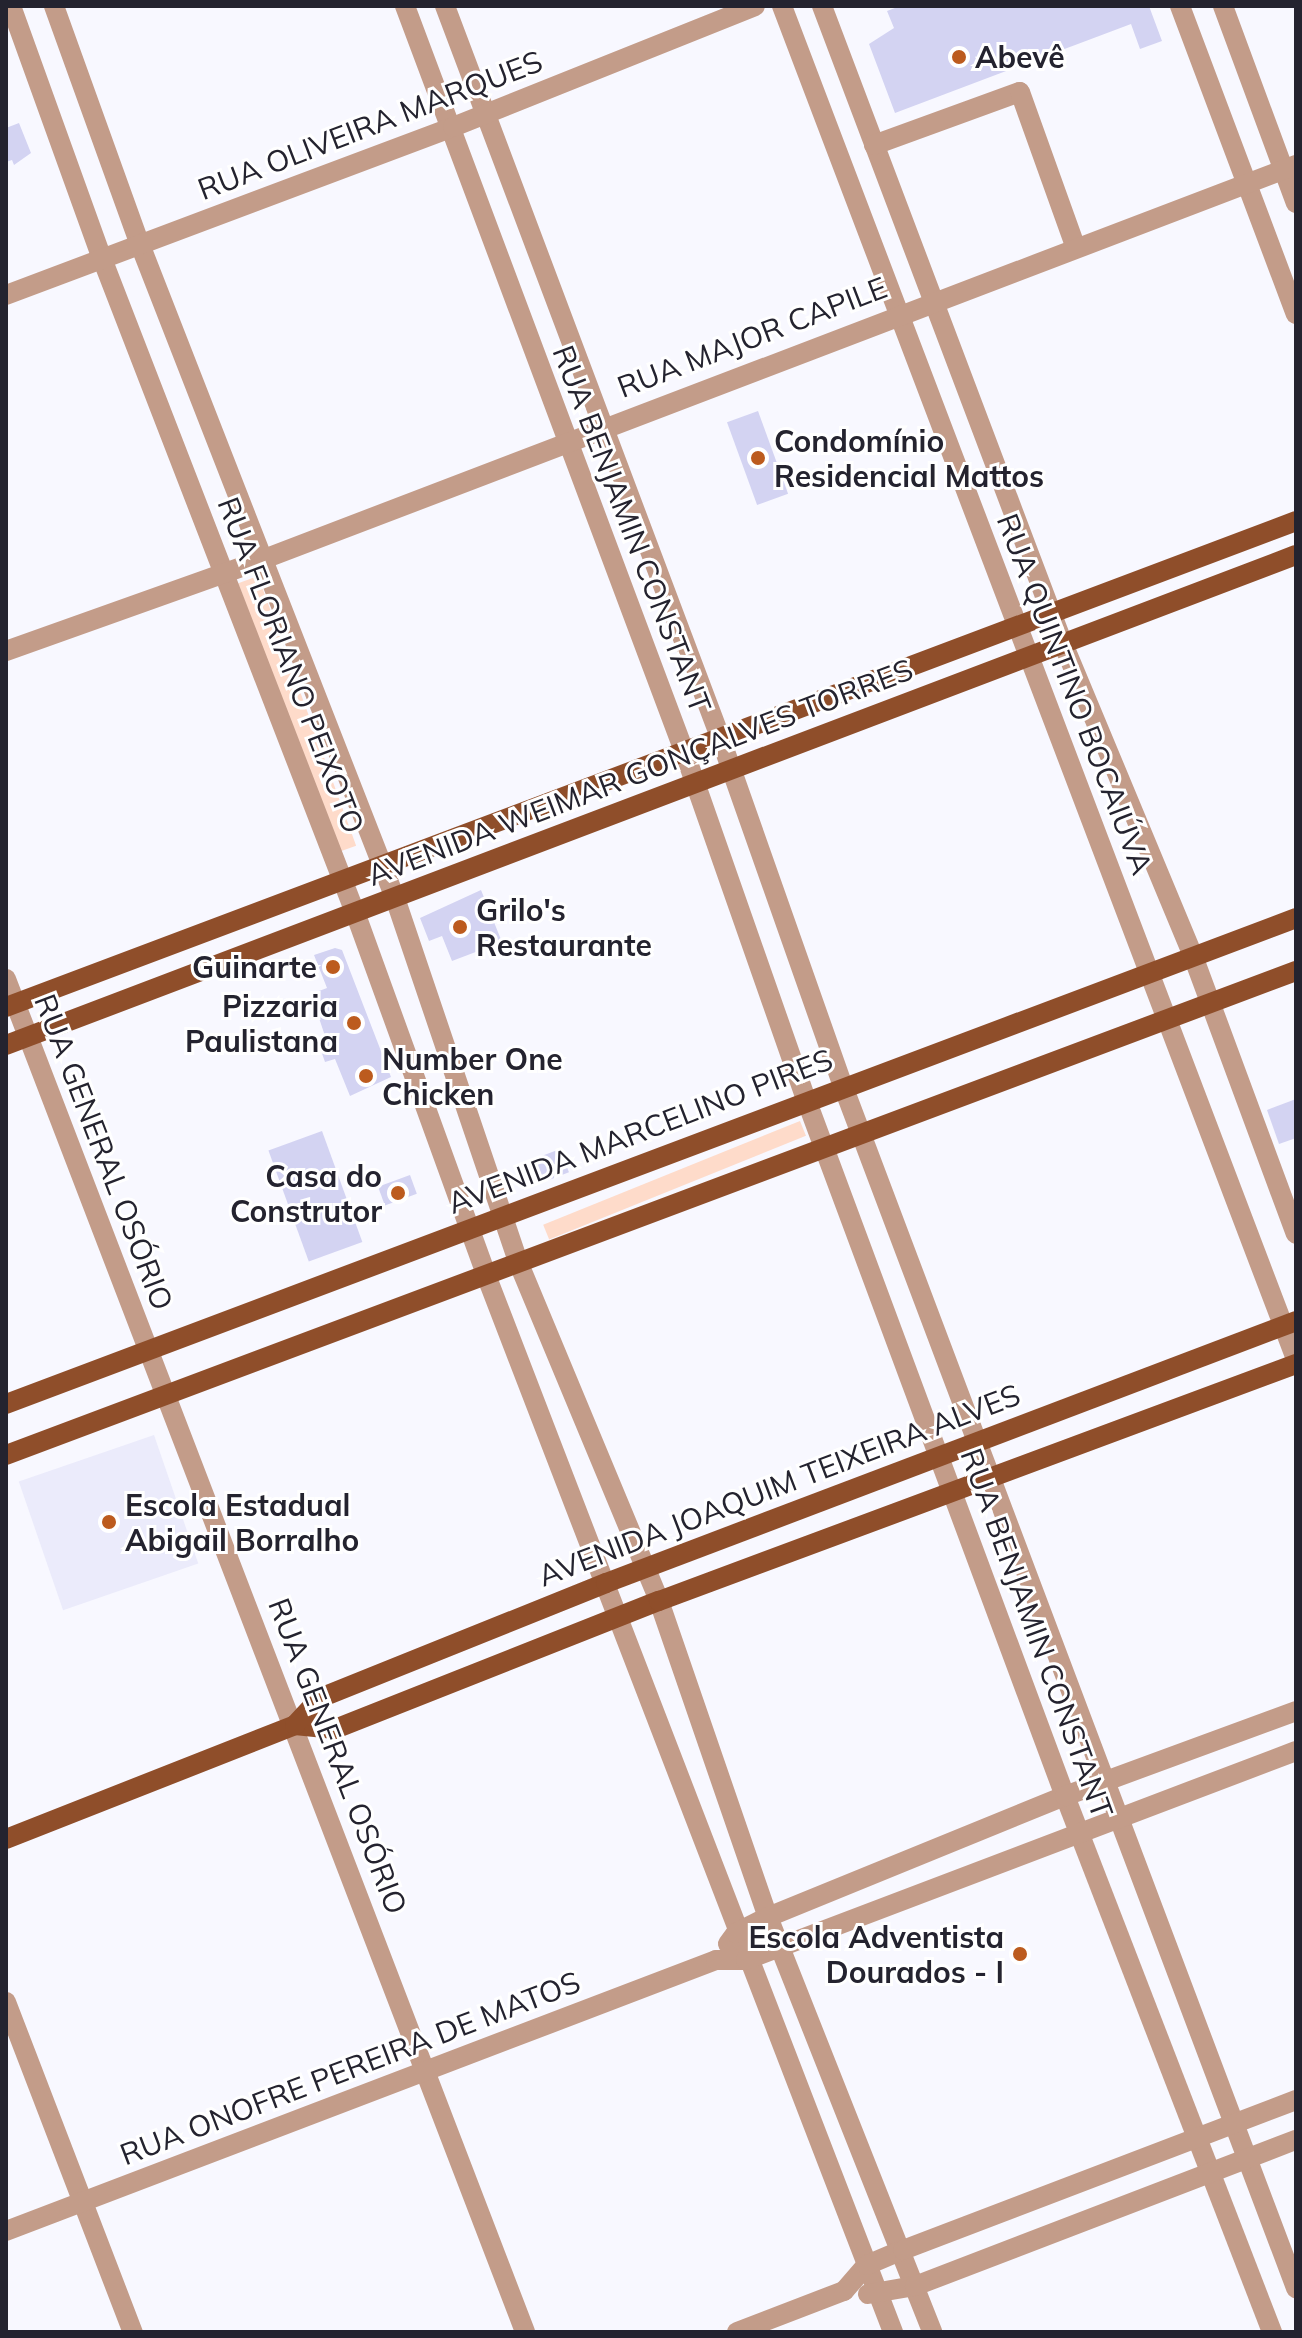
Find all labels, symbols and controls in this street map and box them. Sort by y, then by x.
place label: Abevê [975,39,1065,75]
street label: RUA OLIVEIRA MARQUES [193,43,547,207]
marker: Abevê [950,48,968,66]
street label: RUA MAJOR CAPILE [612,269,892,405]
street label: RUA BENJAMIN CONSTANT [545,340,719,718]
place label: Condomínio Residencial Mattos [774,423,1044,494]
marker: Condomínio Residencial Mattos [749,449,767,467]
street label: RUA FLORIANO PEIXOTO [210,492,372,838]
street label: RUA QUINTINO BOCAIÚVA [989,509,1161,879]
street label: AVENIDA WEIMAR GONÇALVES TORRES [362,651,918,893]
place label: Grilo's Restaurante [476,892,652,962]
marker: Grilo's Restaurante [451,918,469,936]
place label: Guinarte [192,949,317,985]
marker: Guinarte [324,958,342,976]
place label: Pizzaria Paulistana [185,988,338,1058]
street label: RUA GENERAL OSÓRIO [27,989,181,1315]
marker: Pizzaria Paulistana [345,1014,363,1032]
place label: Number One Chicken [382,1041,563,1112]
street label: AVENIDA MARCELINO PIRES [443,1041,837,1221]
marker: Number One Chicken [357,1067,375,1085]
place label: Casa do Construtor [230,1158,382,1228]
marker: Casa do Construtor [389,1184,407,1202]
street label: AVENIDA JOAQUIM TEIXEIRA ALVES [533,1376,1025,1594]
street label: RUA BENJAMIN CONSTANT [953,1443,1121,1823]
place label: Escola Estadual Abigail Borralho [125,1487,359,1558]
marker: Escola Estadual Abigail Borralho [100,1513,118,1531]
street label: RUA GENERAL OSÓRIO [261,1593,415,1919]
place label: Escola Adventista Dourados - I [748,1919,1004,1990]
marker: Escola Adventista Dourados - I [1011,1945,1029,1963]
street label: RUA ONOFRE PEREIRA DE MATOS [115,1963,585,2173]

